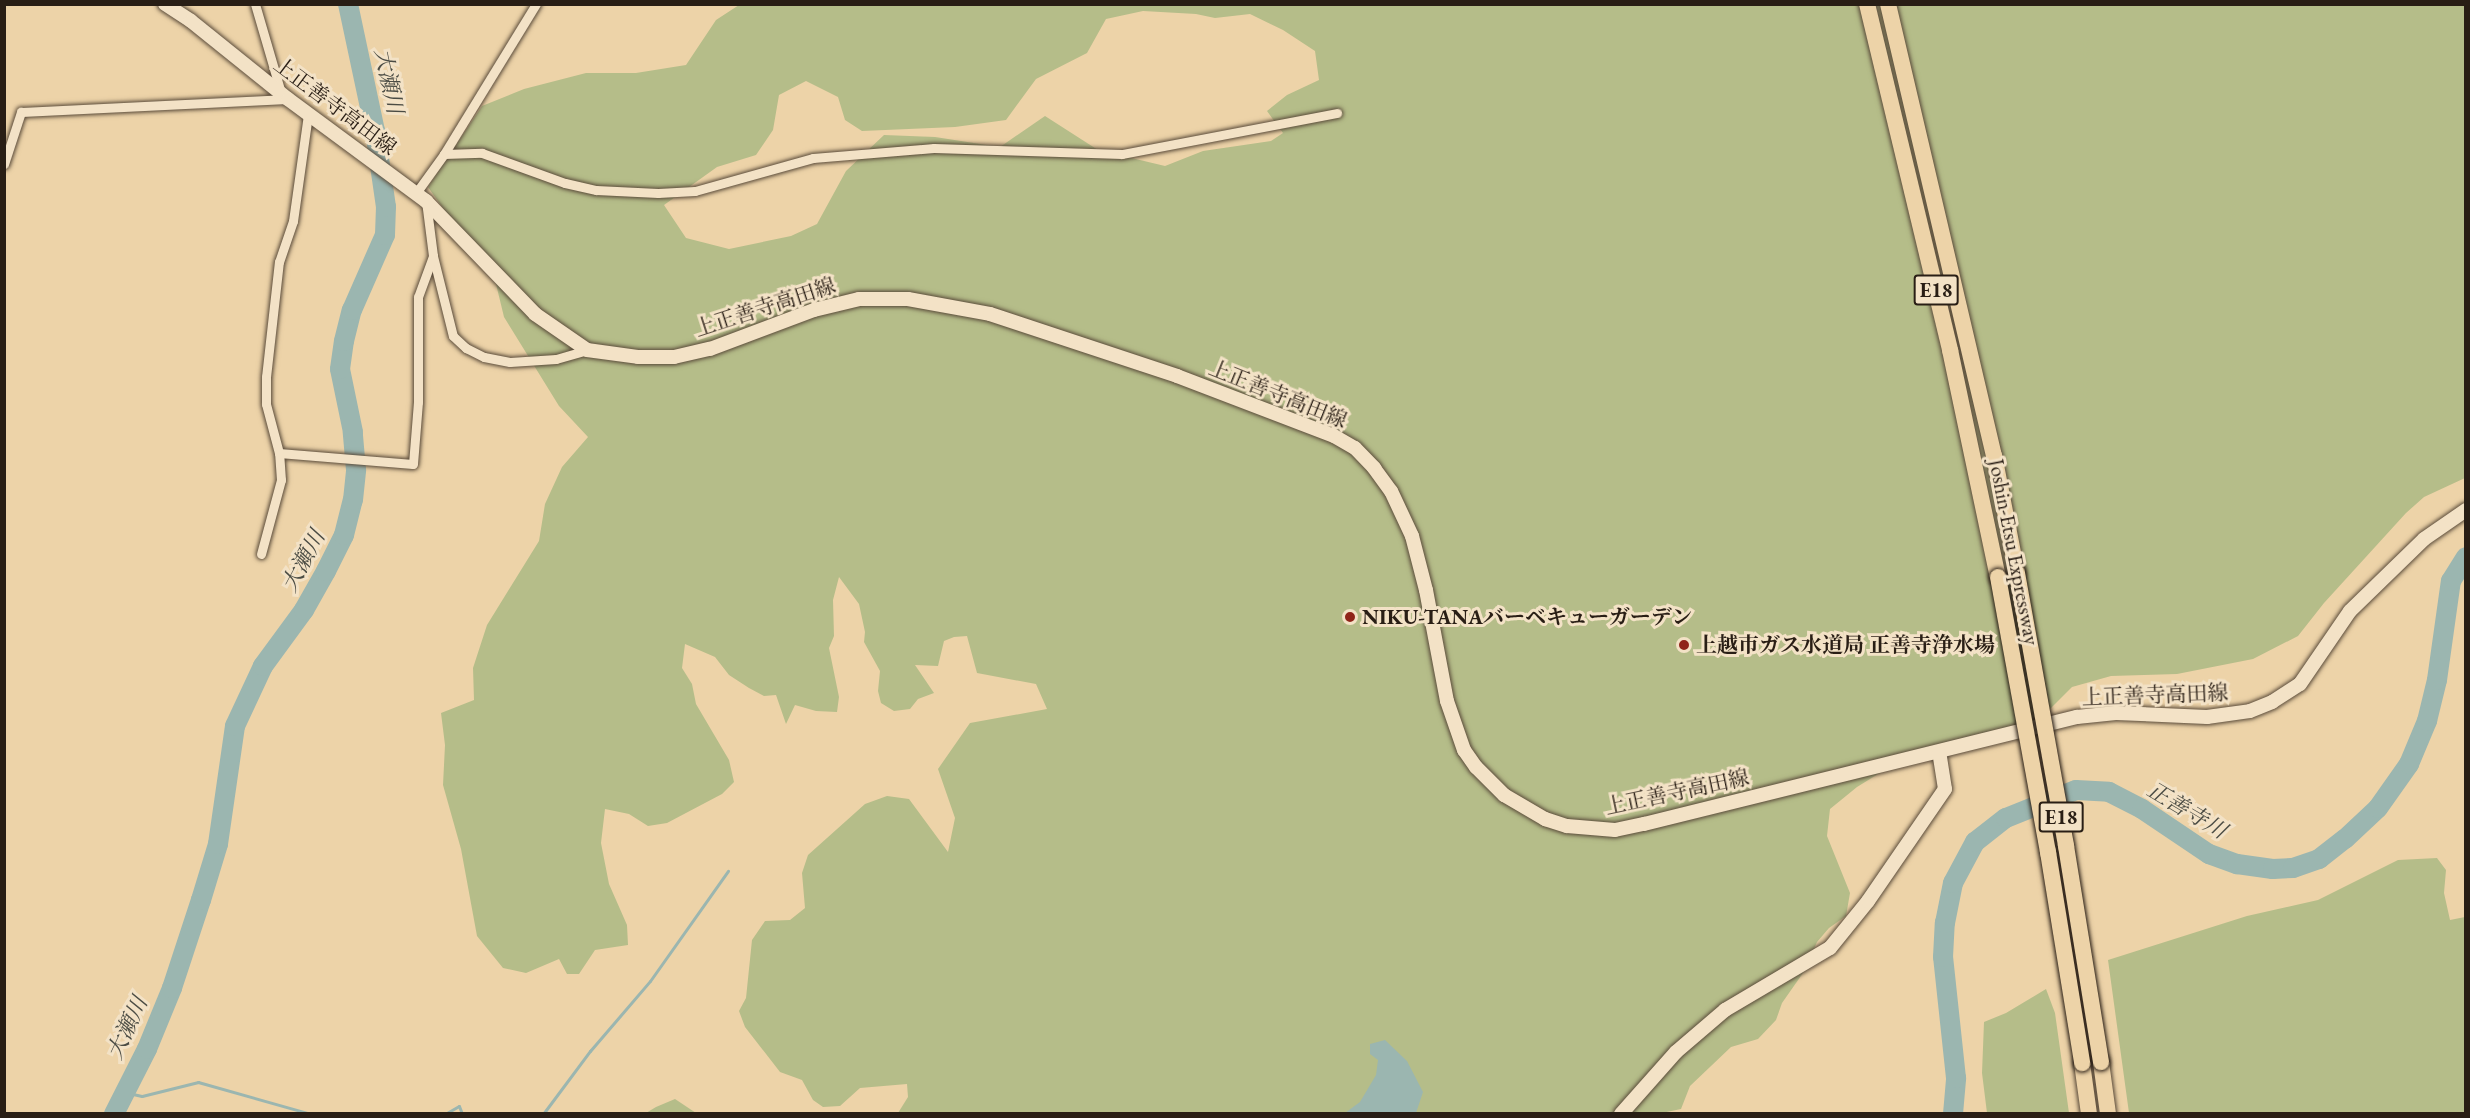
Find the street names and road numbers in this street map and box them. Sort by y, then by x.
street label: 上正善寺高田線 [269,52,401,160]
street label: 上正善寺高田線 [691,272,839,342]
road number: E18 [1914,273,1958,307]
street label: 上正善寺高田線 [1205,355,1351,433]
street label: Joshin-Etsu Expressway [1984,457,2044,647]
street label: 上正善寺高田線 [2081,680,2229,710]
street label: 上正善寺高田線 [1602,764,1752,820]
road number: E18 [2038,800,2084,834]

